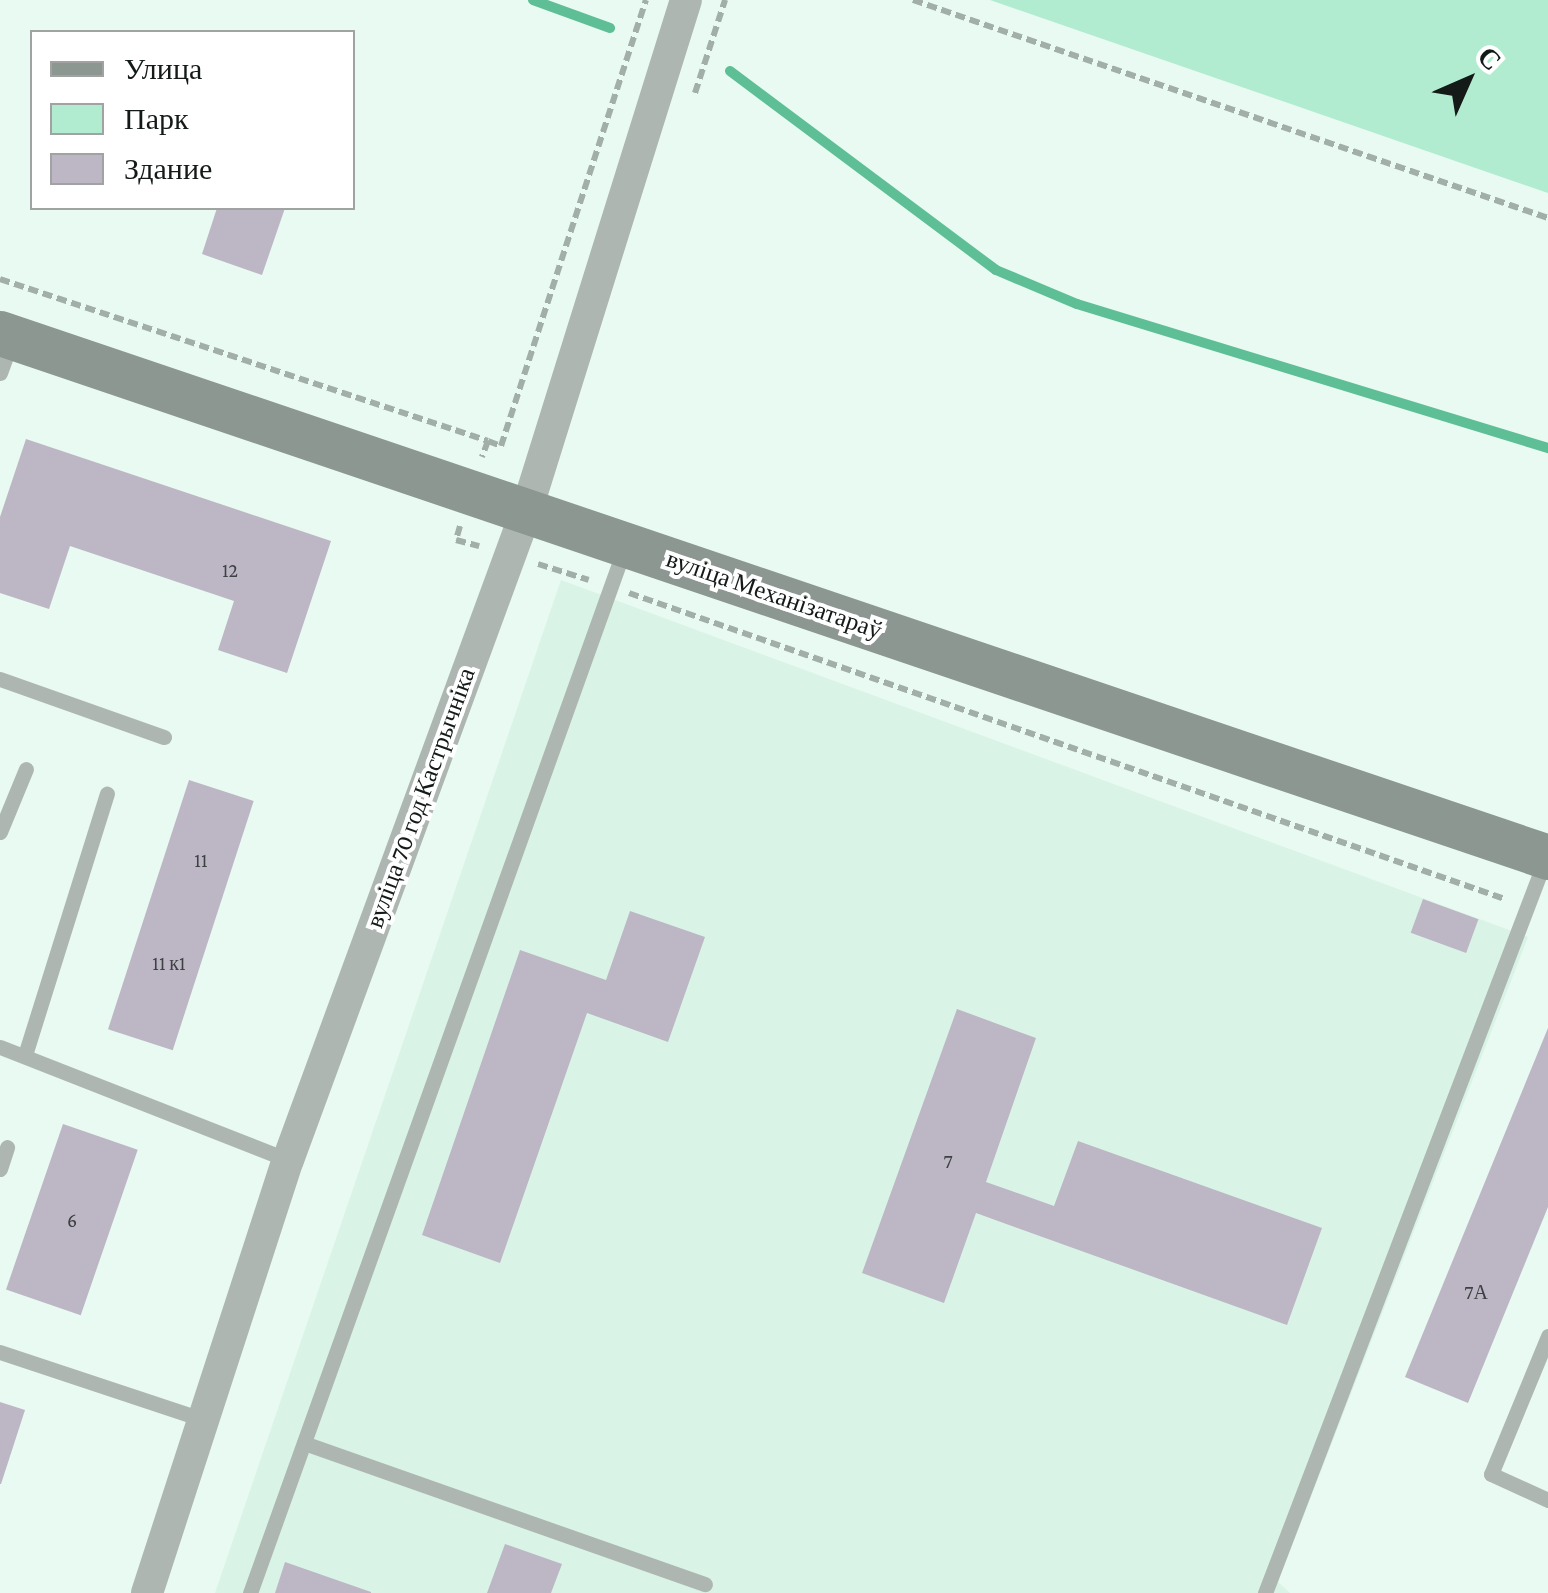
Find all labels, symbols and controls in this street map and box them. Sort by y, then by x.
legend [30,30,355,210]
north arrow [1418,30,1518,130]
text: С [1471,40,1508,77]
text: Улица [124,52,202,85]
text: Парк [124,102,189,135]
text: Здание [124,152,212,185]
street label: вуліца Механізатараў [662,544,886,646]
house number: 12 [222,558,238,582]
street label: вуліца 70 год Кастрычніка [360,664,482,932]
house number: 11 [194,848,208,872]
house number: 11 к1 [152,951,186,975]
house number: 7 [943,1149,953,1173]
house number: 6 [67,1208,77,1232]
house number: 7А [1464,1280,1488,1304]

